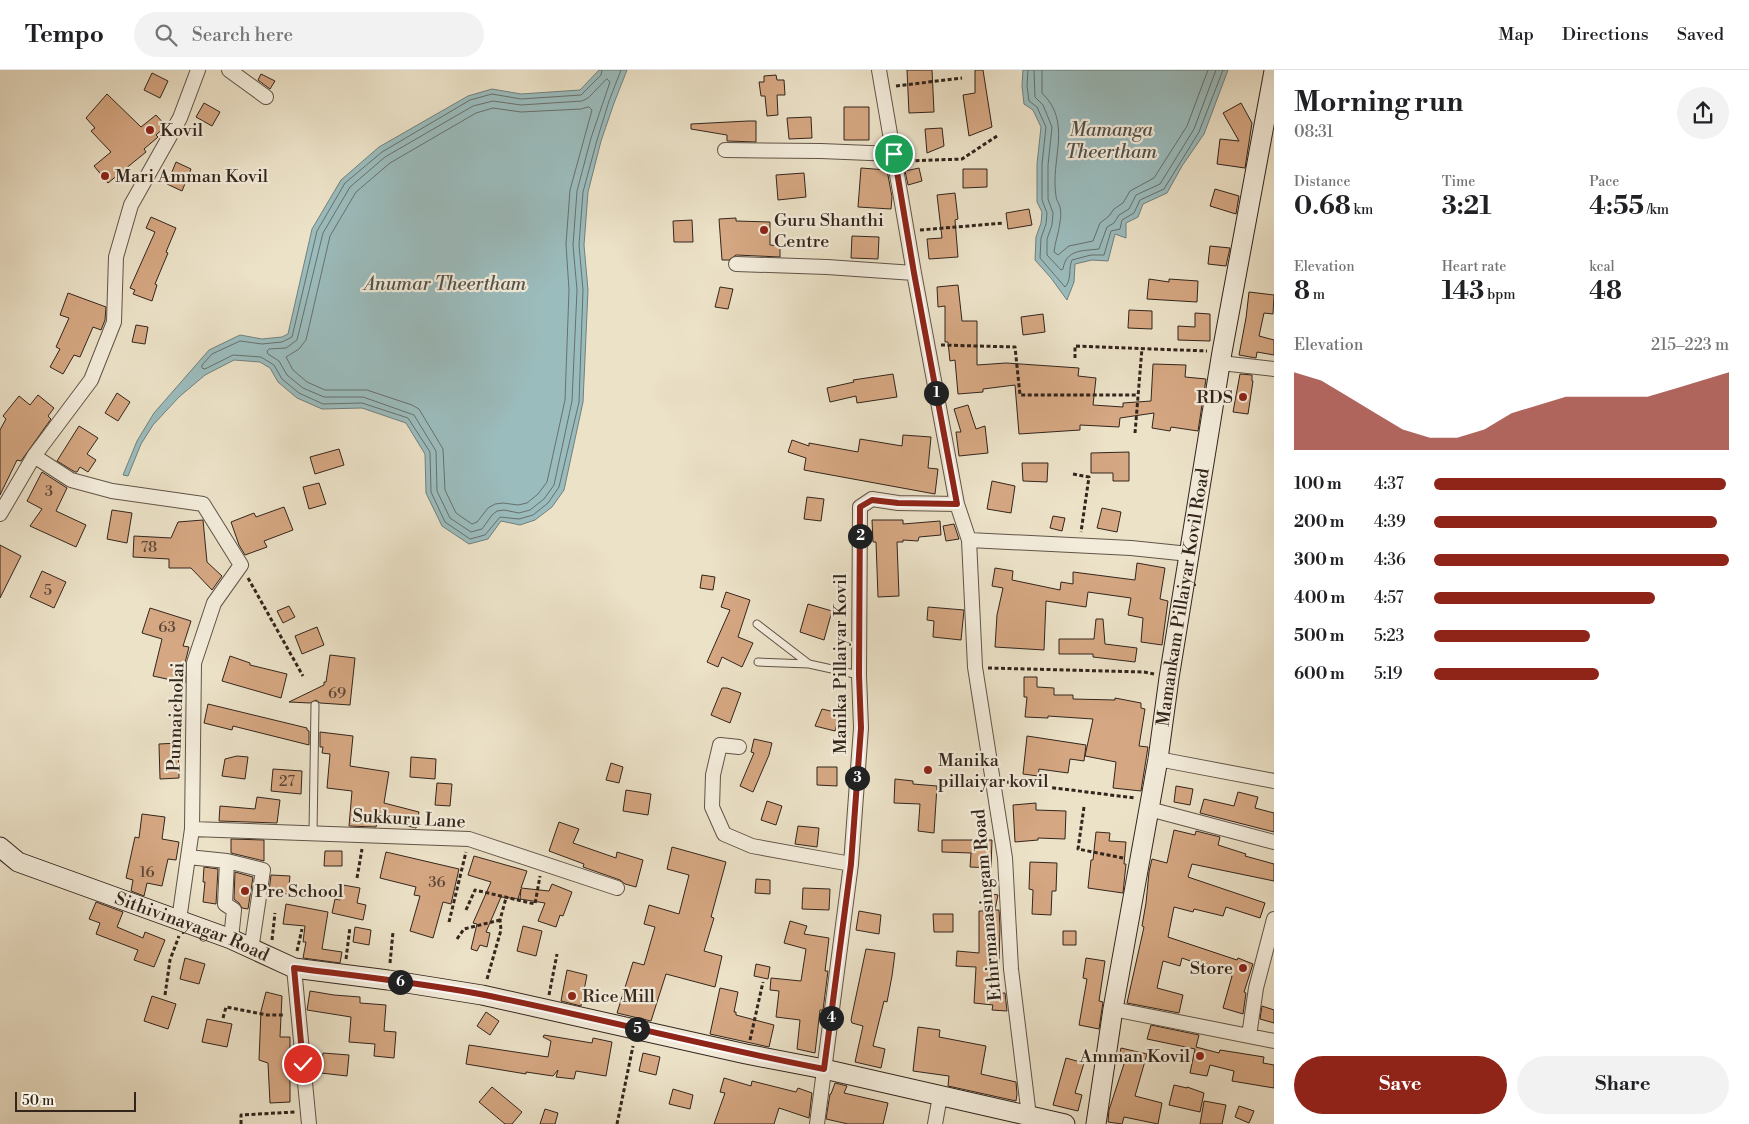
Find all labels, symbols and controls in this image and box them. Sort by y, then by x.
search box [134,12,484,57]
text: Tempo [25,20,104,50]
icon: search [152,21,180,49]
text: Search here [192,23,293,47]
text: Map [1498,23,1534,46]
text: Directions [1562,23,1649,46]
text: Saved [1677,23,1724,46]
text: Morning run [1294,85,1463,120]
button: share [1677,87,1729,139]
water label: Mamanga Theertham [1065,118,1157,164]
place label: Kovil [160,119,204,142]
text: 08:31 [1294,122,1333,142]
marker: Kovil [144,124,156,136]
pin [873,133,915,175]
icon: arrive [880,140,908,168]
place label: Mari Amman Kovil [115,165,269,188]
marker: Mari Amman Kovil [99,170,111,182]
text: Distance [1294,173,1351,191]
text: Time [1442,173,1475,191]
text: Pace [1589,173,1619,191]
text: 0.68 [1294,191,1351,222]
text: 3:21 [1442,191,1491,222]
text: 4:55 [1589,191,1644,222]
text: km [1351,201,1373,219]
text: /km [1644,201,1669,219]
place label: Guru Shanthi Centre [774,209,884,253]
marker: Guru Shanthi Centre [758,224,770,236]
text: Elevation [1294,258,1355,276]
text: Heart rate [1442,258,1506,276]
text: kcal [1589,258,1615,276]
water label: Anumar Theertham [362,272,527,296]
text: 8 [1294,276,1310,307]
text: 143 [1442,276,1484,307]
text: 48 [1589,276,1622,307]
text: m [1310,286,1325,304]
text: bpm [1484,286,1516,304]
text: Elevation [1294,335,1363,355]
text: 215–223 m [1651,335,1729,355]
pin: 1 [924,380,948,406]
text: 1 [933,384,940,402]
place label: RDS [1196,386,1233,409]
marker: RDS [1237,391,1249,403]
street label: Mamankam Pillaiyar Kovil Road [1151,466,1215,728]
text: 100 m [1294,474,1342,494]
text: 4:37 [1374,474,1404,494]
house number: 3 [45,482,53,501]
text: 200 m [1294,512,1344,532]
text: 4:39 [1374,512,1406,532]
pin: 2 [848,524,872,548]
text: 2 [856,527,865,545]
house number: 78 [141,538,157,557]
text: 300 m [1294,550,1344,570]
text: 4:36 [1374,550,1406,570]
street label: Manika Pillaiyar Kovil [829,573,852,754]
house number: 5 [44,581,52,600]
text: 400 m [1294,588,1345,608]
text: 4:57 [1374,588,1403,608]
house number: 63 [158,618,176,637]
text: 500 m [1294,626,1344,646]
text: 5:23 [1374,626,1404,646]
street label: Punnaicholai [163,662,189,772]
text: 600 m [1294,664,1344,684]
text: 5:19 [1374,664,1402,684]
house number: 69 [328,684,346,703]
place label: Manika pillaiyar kovil [938,749,1049,793]
marker: Manika pillaiyar kovil [922,764,934,776]
pin: 3 [844,766,870,790]
text: 3 [853,769,862,787]
house number: 27 [279,772,295,791]
street label: Sukkuru Lane [352,805,466,833]
street label: Ethirmanasingam Road [967,807,1007,1002]
house number: 16 [139,863,155,882]
house number: 36 [428,873,446,892]
place label: Pre School [255,880,344,903]
marker: Pre School [239,885,251,897]
street label: Sithivinayagar Road [112,886,274,967]
place label: Store [1190,957,1233,980]
marker: Store [1237,962,1249,974]
pin: 6 [388,970,412,994]
text: 6 [396,973,405,991]
place label: Rice Mill [582,985,655,1008]
marker: Rice Mill [566,990,578,1002]
pin: 4 [818,1006,844,1030]
text: 4 [827,1009,836,1027]
pin: 5 [624,1016,650,1042]
text: 5 [633,1020,642,1038]
pin [282,1043,324,1085]
place label: Amman Kovil [1079,1045,1191,1068]
icon: check [289,1050,317,1078]
marker: Amman Kovil [1194,1050,1206,1062]
button: Save [1294,1056,1507,1114]
button: Share [1517,1056,1729,1114]
scale bar [15,1089,136,1112]
text: 50 m [22,1092,54,1110]

